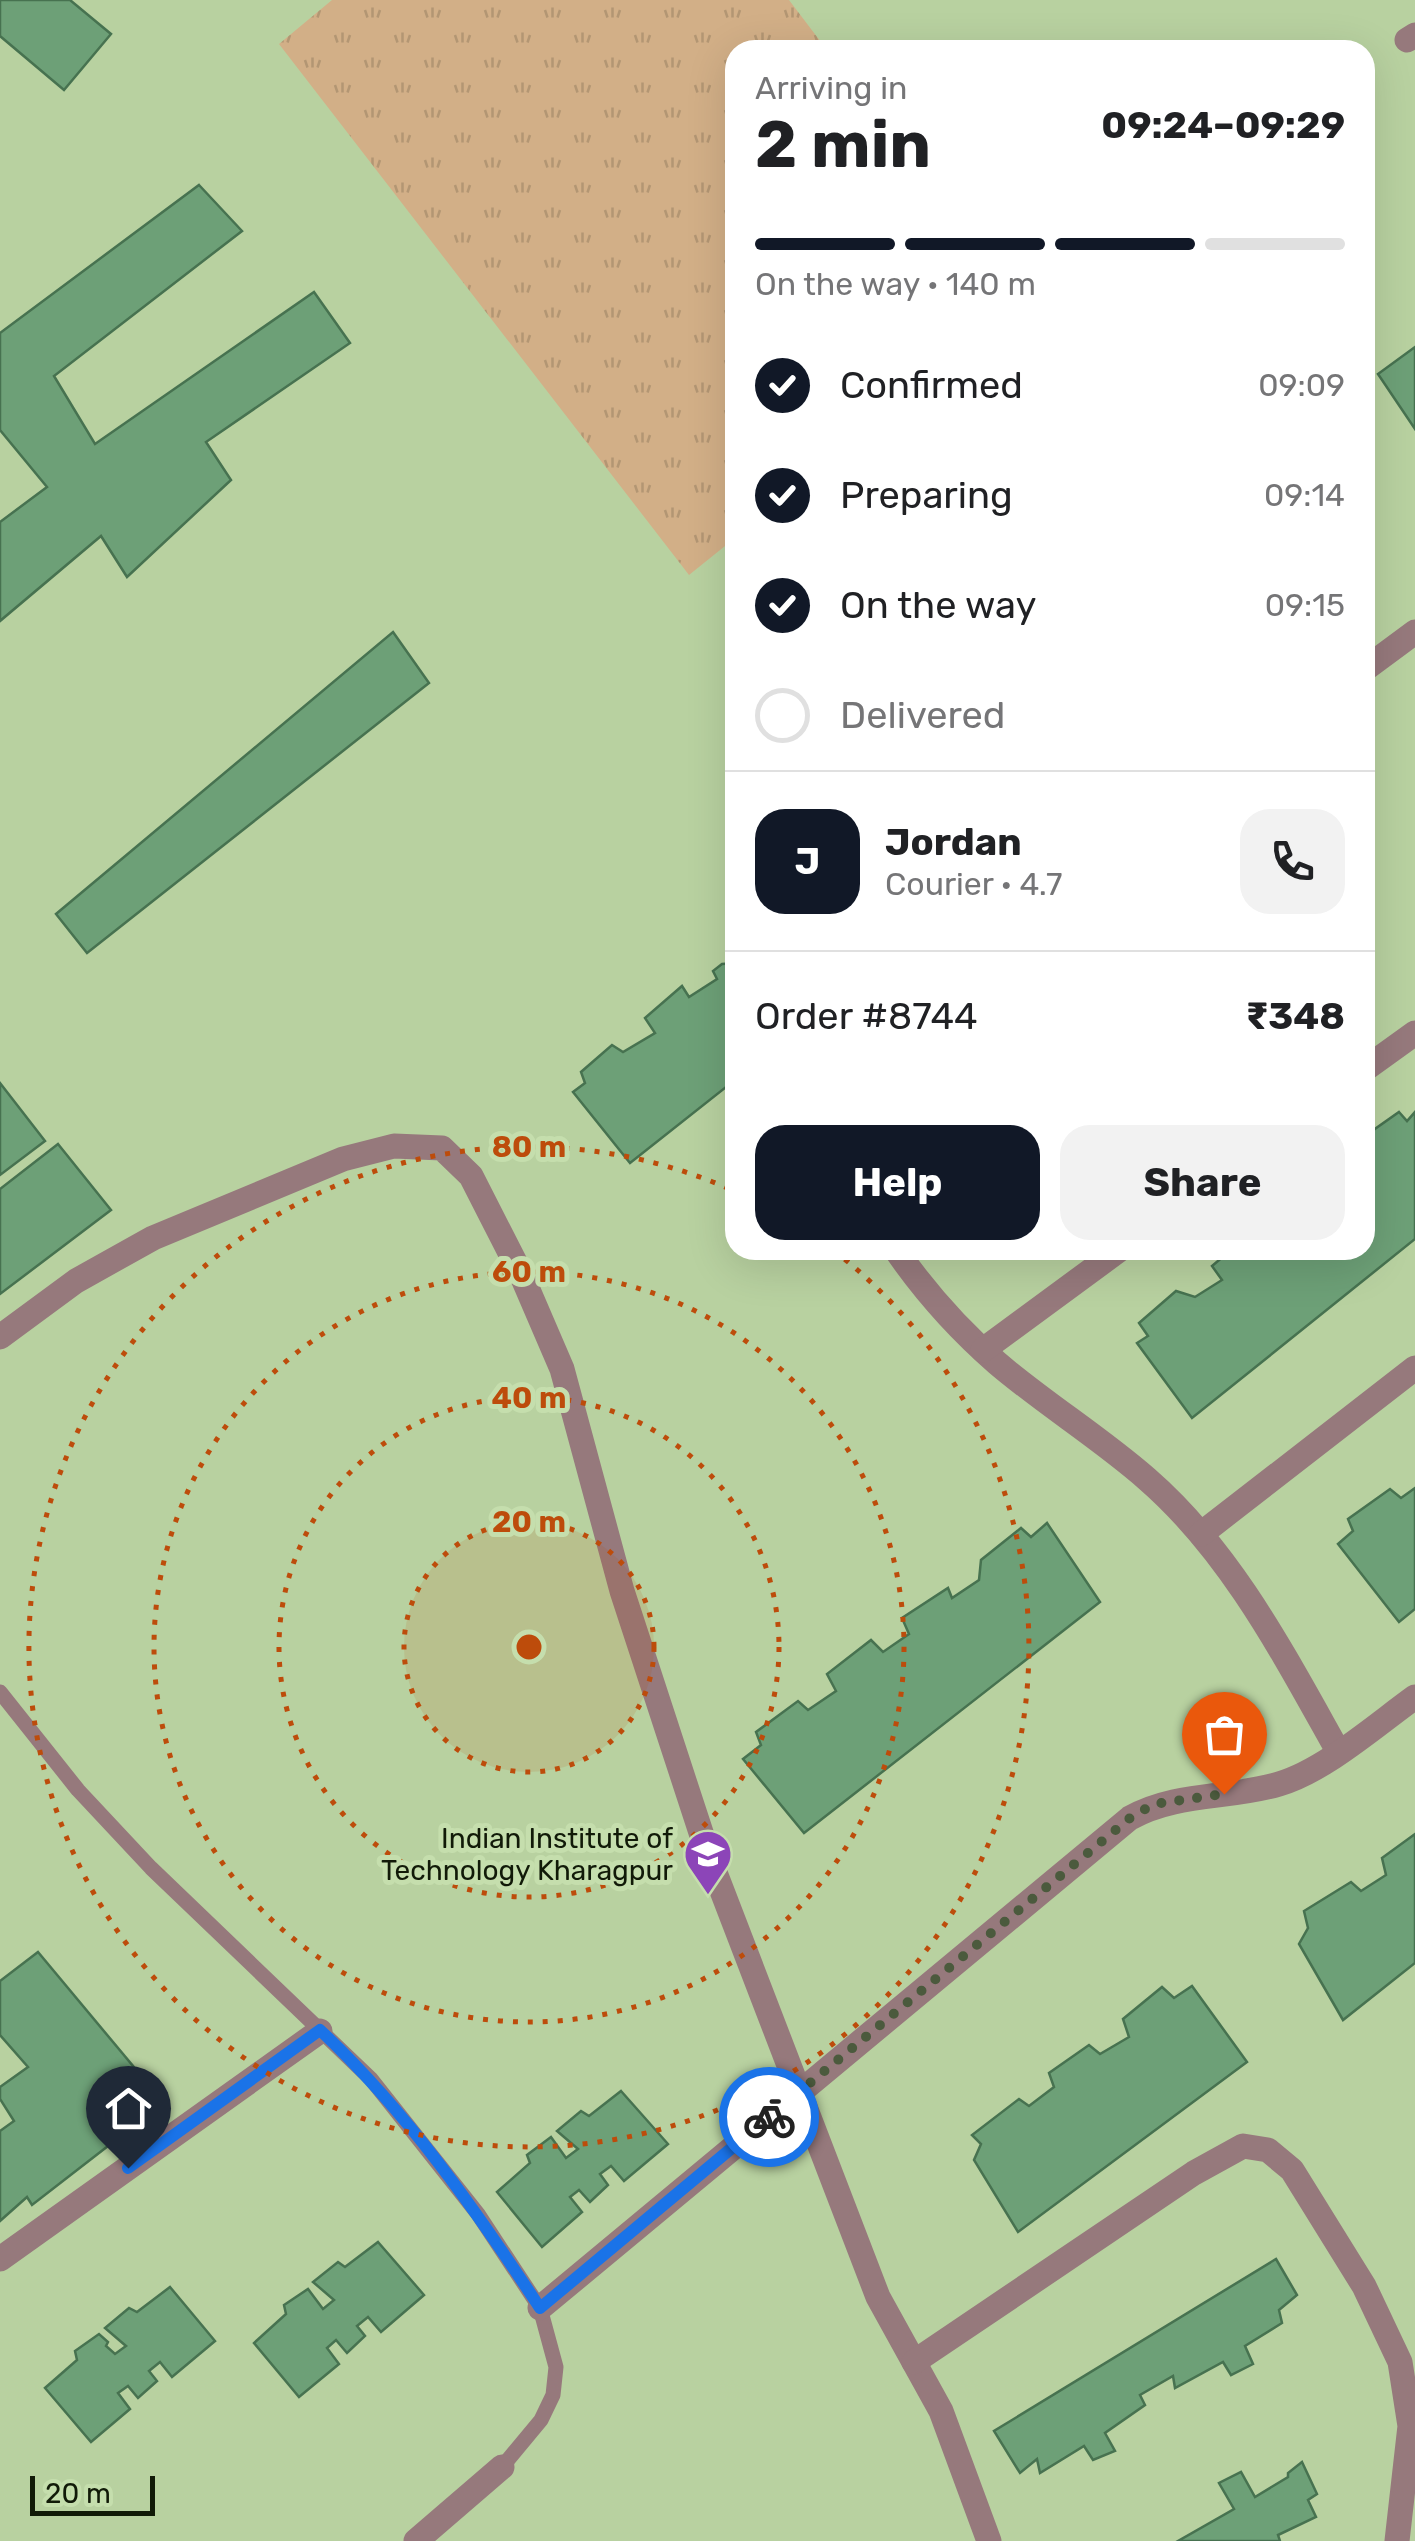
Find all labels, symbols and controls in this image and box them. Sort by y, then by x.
text: Arriving in [755,69,907,107]
text: 09:24–09:29 [1101,102,1345,148]
text: 2 min [755,106,931,183]
text: On the way · 140 m [755,265,1036,303]
icon: check [755,358,810,413]
text: Confirmed [840,362,1023,408]
text: 09:09 [1258,366,1345,404]
icon: check [755,468,810,523]
text: Preparing [840,472,1013,518]
text: 09:14 [1264,476,1345,514]
icon: check [755,578,810,633]
text: On the way [840,582,1036,628]
text: 09:15 [1265,586,1345,624]
text: Delivered [840,692,1005,738]
button: phone [1240,809,1345,914]
text: Jordan [885,819,1022,865]
text: J [795,838,820,884]
text: Courier · 4.7 [885,865,1062,903]
text: Order #8744 [755,993,978,1039]
text: ₹348 [1245,993,1345,1039]
button: Help [755,1125,1040,1240]
button: Share [1060,1125,1345,1240]
text: 80 m [492,1129,566,1165]
text: 60 m [492,1254,566,1290]
text: 40 m [492,1380,566,1416]
text: 20 m [492,1504,566,1540]
centre of rings [511,1629,547,1665]
pin [1182,1692,1267,1795]
icon: bag [1197,1707,1252,1762]
place label: Indian Institute of Technology Kharagpur [381,1822,673,1887]
school or university icon: Indian Institute of Technology Kharagpur [682,1828,734,1896]
pin [86,2066,171,2169]
courier [719,2067,819,2167]
icon: home [101,2081,156,2136]
icon: bike [742,2090,797,2145]
scale bar [30,2471,155,2516]
text: 20 m [45,2477,111,2510]

